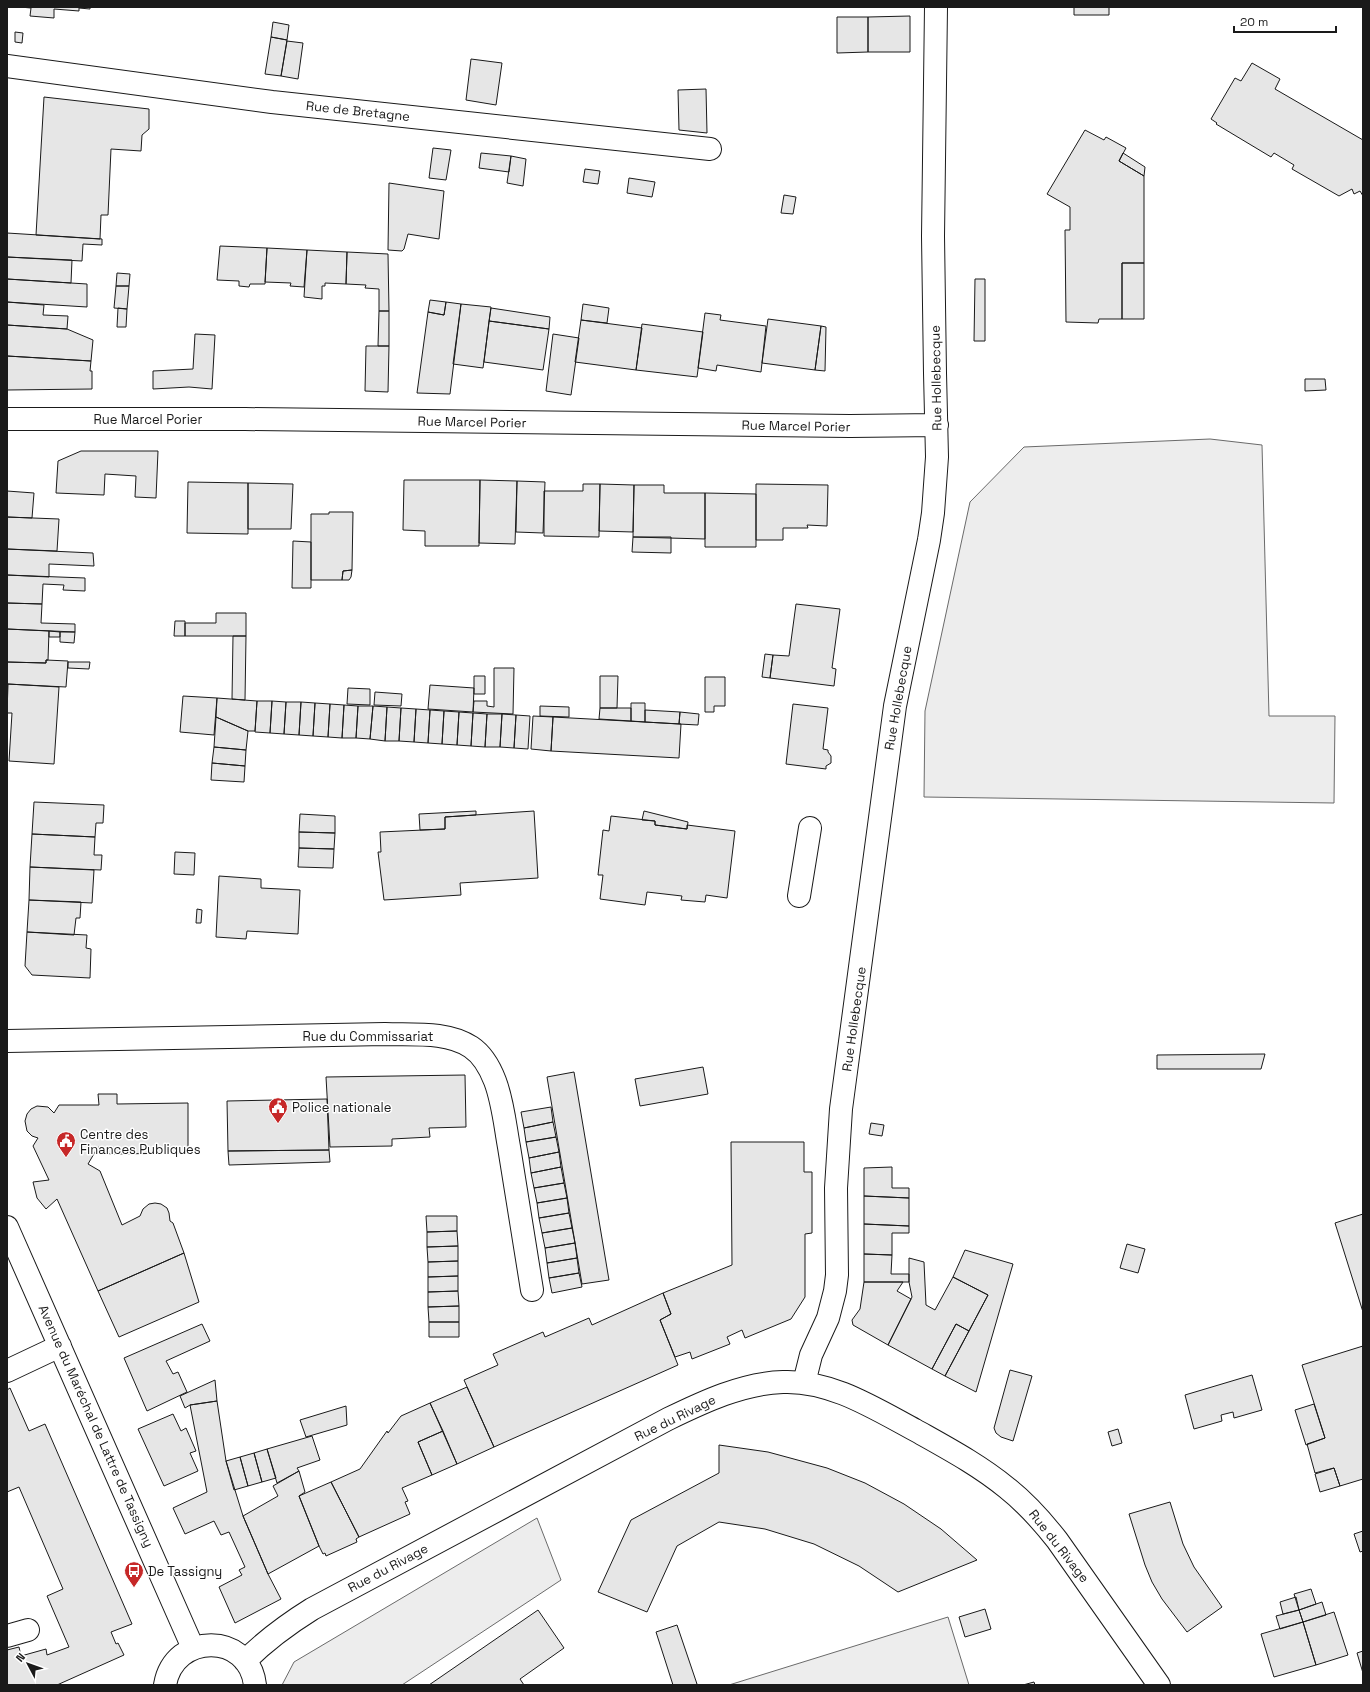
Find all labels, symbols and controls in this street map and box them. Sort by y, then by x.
scale bar [1234,8,1336,34]
text: 20 m [1240,14,1268,30]
street label: Rue de Bretagne [305,97,411,125]
street label: Rue Hollebecque [927,325,945,431]
street label: Rue Marcel Porier [94,411,203,428]
street label: Rue Marcel Porier [417,413,527,431]
street label: Rue Marcel Porier [741,417,851,435]
street label: Rue Hollebecque [880,644,916,752]
street label: Rue Hollebecque [838,965,870,1073]
street label: Rue du Commissariat [302,1028,434,1045]
public building icon: Police nationale [267,1096,289,1124]
place label: Police nationale [292,1099,391,1116]
place label: Centre des Finances Publiques [80,1126,201,1158]
public building icon: Centre des Finances Publiques [55,1130,77,1158]
street label: Avenue du Maréchal de Lattre de Tassigny [35,1302,157,1550]
street label: Rue du Rivage [632,1391,718,1445]
street label: Rue du Rivage [1025,1506,1093,1586]
street label: Rue du Rivage [345,1540,431,1596]
bus stop icon: De Tassigny [123,1560,145,1588]
place label: De Tassigny [148,1563,222,1580]
north arrow [8,1644,48,1684]
text: N [13,1650,28,1665]

